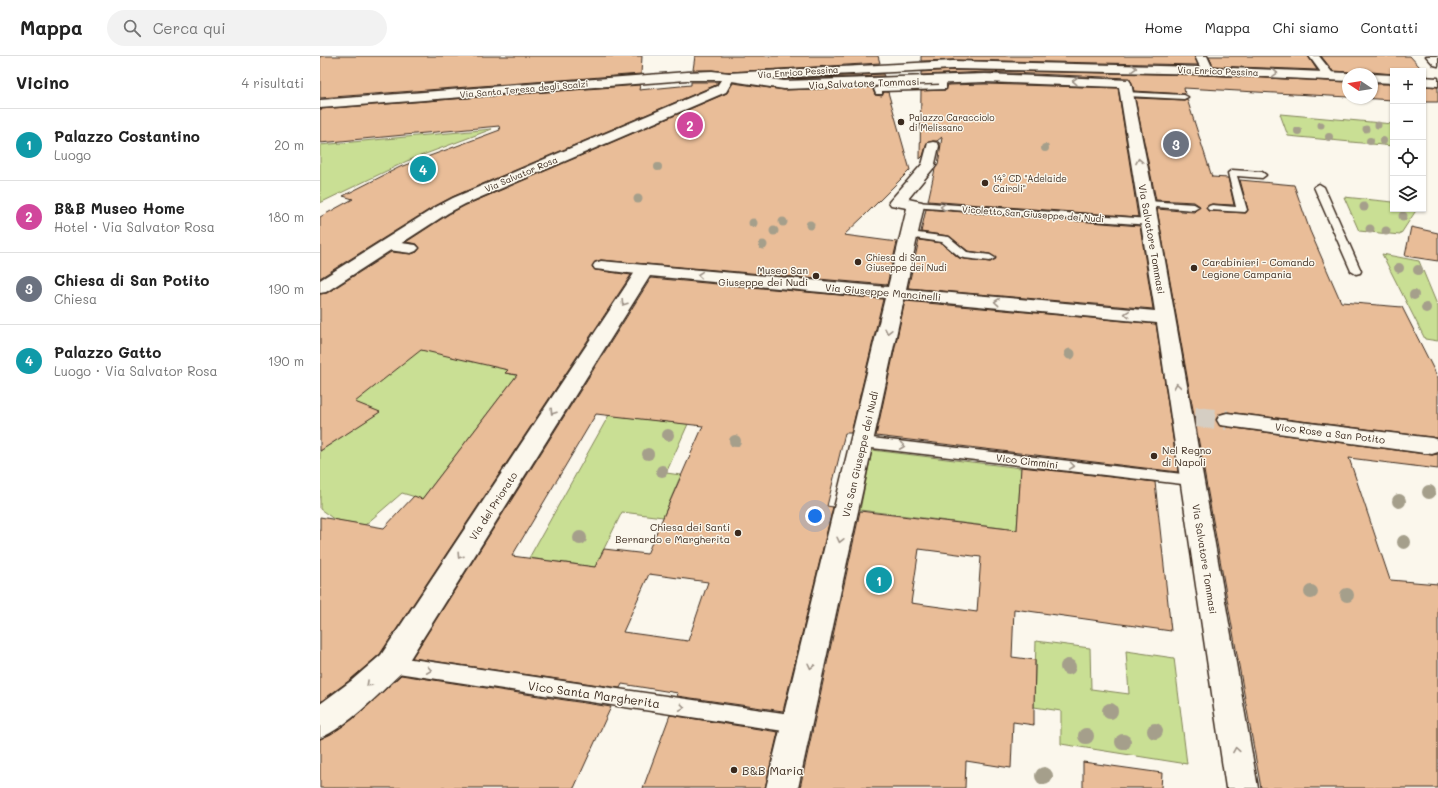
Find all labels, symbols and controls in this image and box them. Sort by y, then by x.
search box [107,10,387,46]
text: Mappa [20,15,83,40]
icon: search [121,17,143,39]
text: Cerca qui [153,18,226,38]
text: Home [1145,18,1183,37]
text: Mappa [1205,18,1251,37]
text: Chi siamo [1273,18,1338,37]
text: Contatti [1360,18,1418,37]
street label: Via Enrico Pessina [757,64,839,80]
one-way arrow [1131,64,1137,73]
street label: Via Enrico Pessina [1177,64,1259,78]
north arrow [1342,68,1378,104]
map controls [1390,68,1426,212]
button: + [1390,68,1426,104]
one-way arrow [1272,69,1278,78]
text: Vicino [16,71,69,93]
text: 4 risultati [241,74,304,91]
street label: Via Salvatore Tommasi [808,74,920,92]
one-way arrow [1072,77,1078,85]
street label: Via Santa Teresa degli Scalzi [459,78,589,100]
button: − [1390,104,1426,140]
pin: 2 [677,110,703,140]
place label: Palazzo Caracciolo di Melissano [909,112,995,133]
marker: Palazzo Caracciolo di Melissano [896,117,906,127]
text: Palazzo Costantino [54,126,200,146]
pin: 3 [1163,129,1189,159]
text: 1 [26,136,32,153]
text: 20 m [274,136,304,153]
button: locate [1390,140,1426,176]
text: Luogo [54,146,91,163]
pin: 4 [410,154,436,184]
street label: Via Salvator Rosa [483,154,559,194]
one-way arrow [1135,158,1144,165]
place label: 14° CD "Adelaide Cairoli" [993,173,1067,194]
button: layers [1390,176,1426,212]
marker: 14° CD "Adelaide Cairoli" [980,178,990,188]
street label: Via Salvatore Tommasi [1135,183,1169,295]
text: B&B Museo Home [54,198,185,218]
one-way arrow [940,203,946,212]
street label: Vicoletto San Giuseppe dei Nudi [962,204,1105,224]
text: 2 [25,208,33,225]
text: 180 m [268,208,304,225]
text: Hotel · Via Salvator Rosa [54,218,215,235]
place label: Chiesa di San Giuseppe dei Nudi [866,252,947,273]
place label: Carabinieri - Comando Legione Campania [1202,255,1315,281]
marker: Chiesa di San Giuseppe dei Nudi [853,257,863,267]
place label: Museo San Giuseppe dei Nudi [718,263,808,289]
marker: Carabinieri - Comando Legione Campania [1189,263,1199,273]
text: Chiesa di San Potito [54,270,209,290]
one-way arrow [697,271,703,280]
marker: Museo San Giuseppe dei Nudi [811,271,821,281]
text: 3 [25,280,33,297]
text: 190 m [268,280,304,297]
street label: Via Giuseppe Mancinelli [825,280,941,304]
text: Chiesa [54,290,97,307]
one-way arrow [622,298,629,305]
one-way arrow [994,298,1000,307]
one-way arrow [1124,310,1130,319]
one-way arrow [885,328,893,334]
text: Palazzo Gatto [54,342,161,362]
text: 4 [25,352,33,369]
text: 190 m [268,352,304,369]
text: Luogo · Via Salvator Rosa [54,362,218,379]
one-way arrow [1173,383,1182,389]
street label: Via San Giuseppe dei Nudi [839,389,881,519]
one-way arrow [551,408,558,415]
street label: Vico Rose a San Potito [1274,419,1386,447]
one-way arrow [899,442,905,451]
place label: Nel Regno di Napoli [1162,443,1211,469]
street label: Vico Cimmini [995,450,1059,472]
marker: Nel Regno di Napoli [1149,451,1159,461]
one-way arrow [1069,461,1076,470]
street label: Via del Priorato [466,469,520,543]
street label: Via Salvatore Tommasi [1189,503,1221,615]
your location [805,506,825,526]
place label: Chiesa dei Santi Bernardo e Margherita [615,520,730,546]
marker: Chiesa dei Santi Bernardo e Margherita [733,528,743,538]
one-way arrow [836,536,845,543]
one-way arrow [457,552,465,559]
pin: 1 [866,565,892,595]
one-way arrow [807,663,815,669]
one-way arrow [426,665,432,674]
street label: Vico Santa Margherita [527,677,661,711]
one-way arrow [366,679,374,687]
one-way arrow [679,702,685,711]
one-way arrow [1232,746,1241,753]
place label: B&B Maria [742,762,804,778]
marker: B&B Maria [729,765,739,775]

